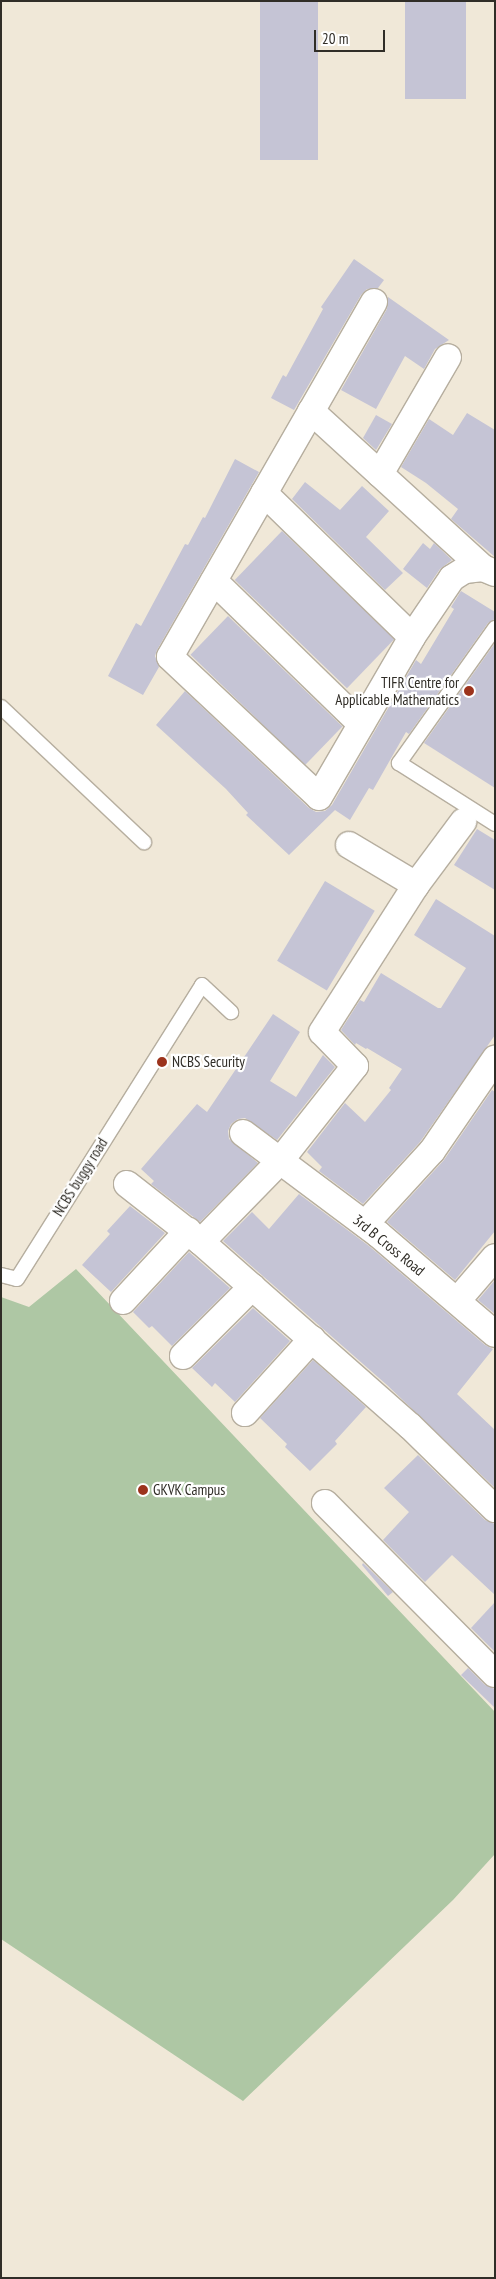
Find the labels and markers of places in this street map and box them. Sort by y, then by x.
place label: TIFR Centre for Applicable Mathematics [335,673,459,708]
marker: TIFR Centre for Applicable Mathematics [463,685,475,697]
place label: NCBS Security [172,1053,245,1071]
marker: NCBS Security [156,1056,168,1068]
place label: GKVK Campus [153,1481,226,1499]
marker: GKVK Campus [137,1484,149,1496]

